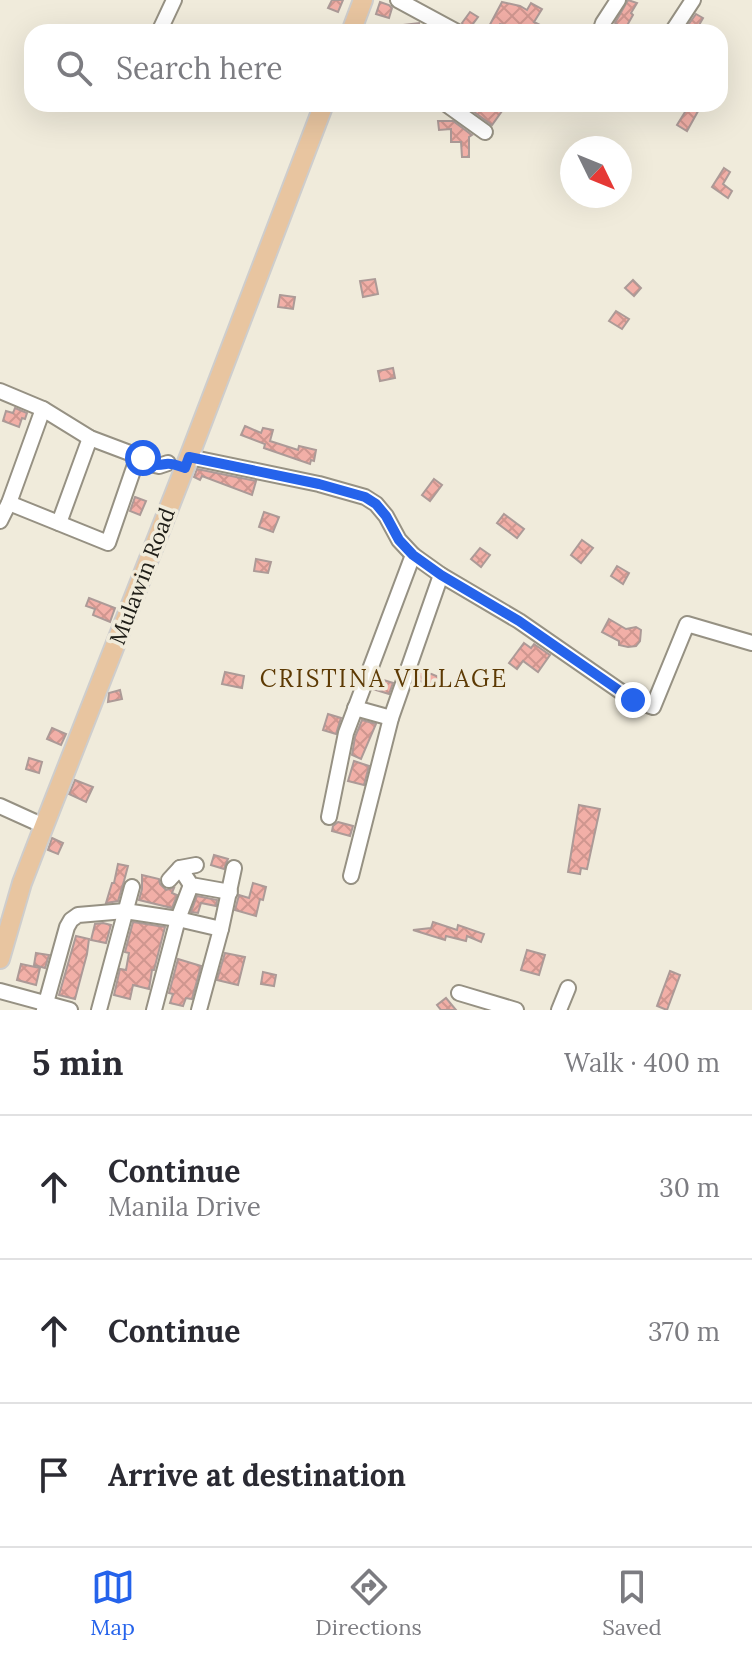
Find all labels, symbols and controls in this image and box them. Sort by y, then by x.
search box [24,24,728,112]
icon: search [52,46,96,90]
text: Search here [116,49,283,87]
north arrow [560,136,632,208]
route start [125,440,161,476]
street label: Mulawin Road [103,504,181,648]
district label: CRISTINA VILLAGE [260,663,508,694]
route end [615,682,651,718]
text: 5 min [32,1041,123,1084]
text: Walk · 400 m [564,1046,720,1079]
text: Continue [108,1152,240,1190]
icon: ahead [32,1165,76,1209]
text: 30 m [659,1171,720,1204]
text: Manila Drive [108,1190,261,1223]
icon: ahead [32,1309,76,1353]
text: Continue [108,1312,240,1350]
text: 370 m [648,1315,720,1348]
icon: arrive [32,1453,76,1497]
text: Arrive at destination [108,1456,406,1494]
tab: Map [90,1565,135,1641]
tab: Directions [315,1565,422,1641]
tab: Saved [602,1565,662,1641]

